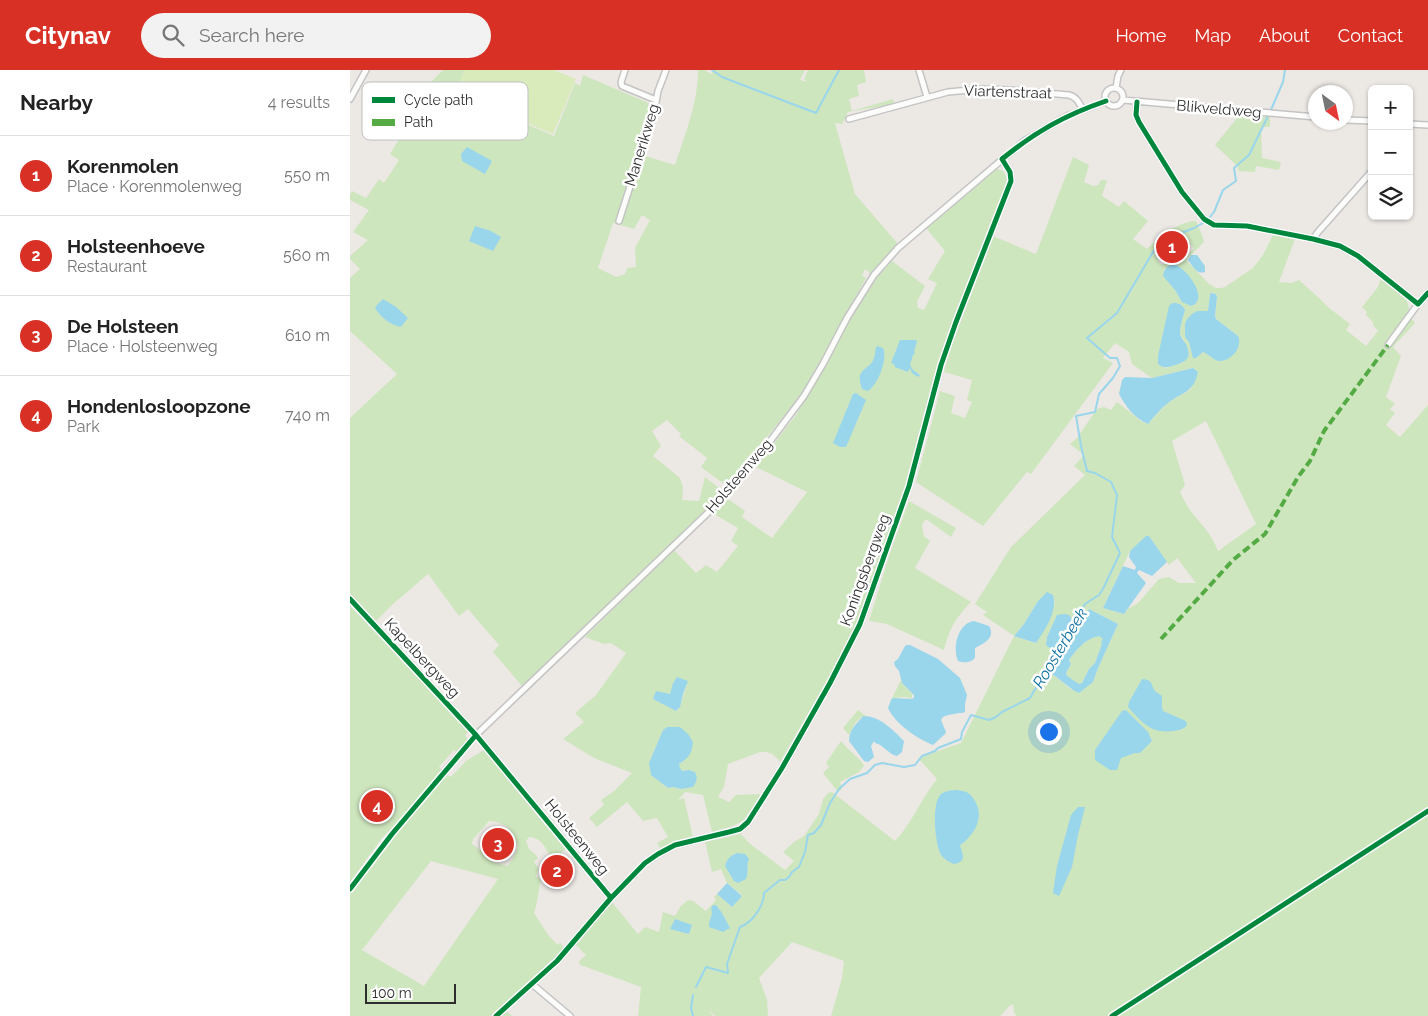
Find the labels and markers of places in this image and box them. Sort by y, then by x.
pin: 1 [1156,228,1188,266]
pin: 4 [361,787,393,825]
pin: 3 [482,825,514,863]
pin: 2 [541,852,573,890]

